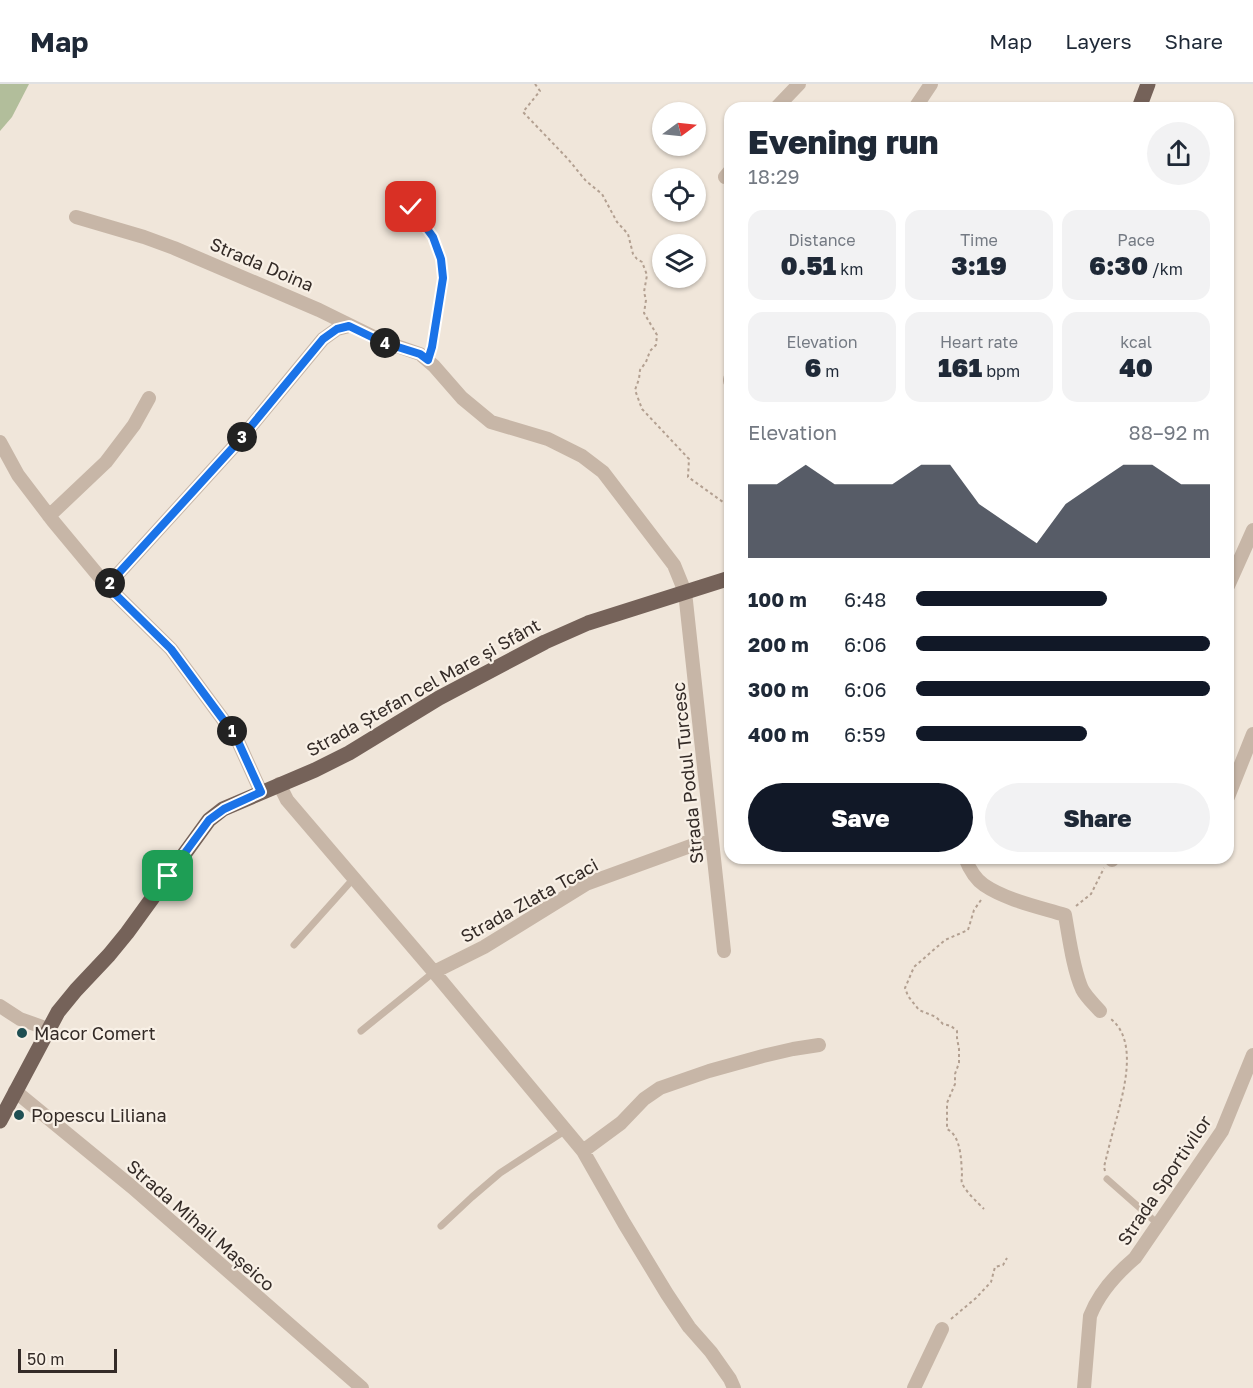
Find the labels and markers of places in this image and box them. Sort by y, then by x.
pin [385,181,436,232]
pin: 4 [370,328,400,358]
pin: 3 [227,422,257,452]
pin: 2 [95,568,125,598]
pin: 1 [217,716,247,746]
pin [142,850,193,901]
place label: Macor Comert [34,1022,156,1044]
marker: Macor Comert [15,1026,29,1040]
place label: Popescu Liliana [31,1104,167,1126]
marker: Popescu Liliana [12,1108,26,1122]

